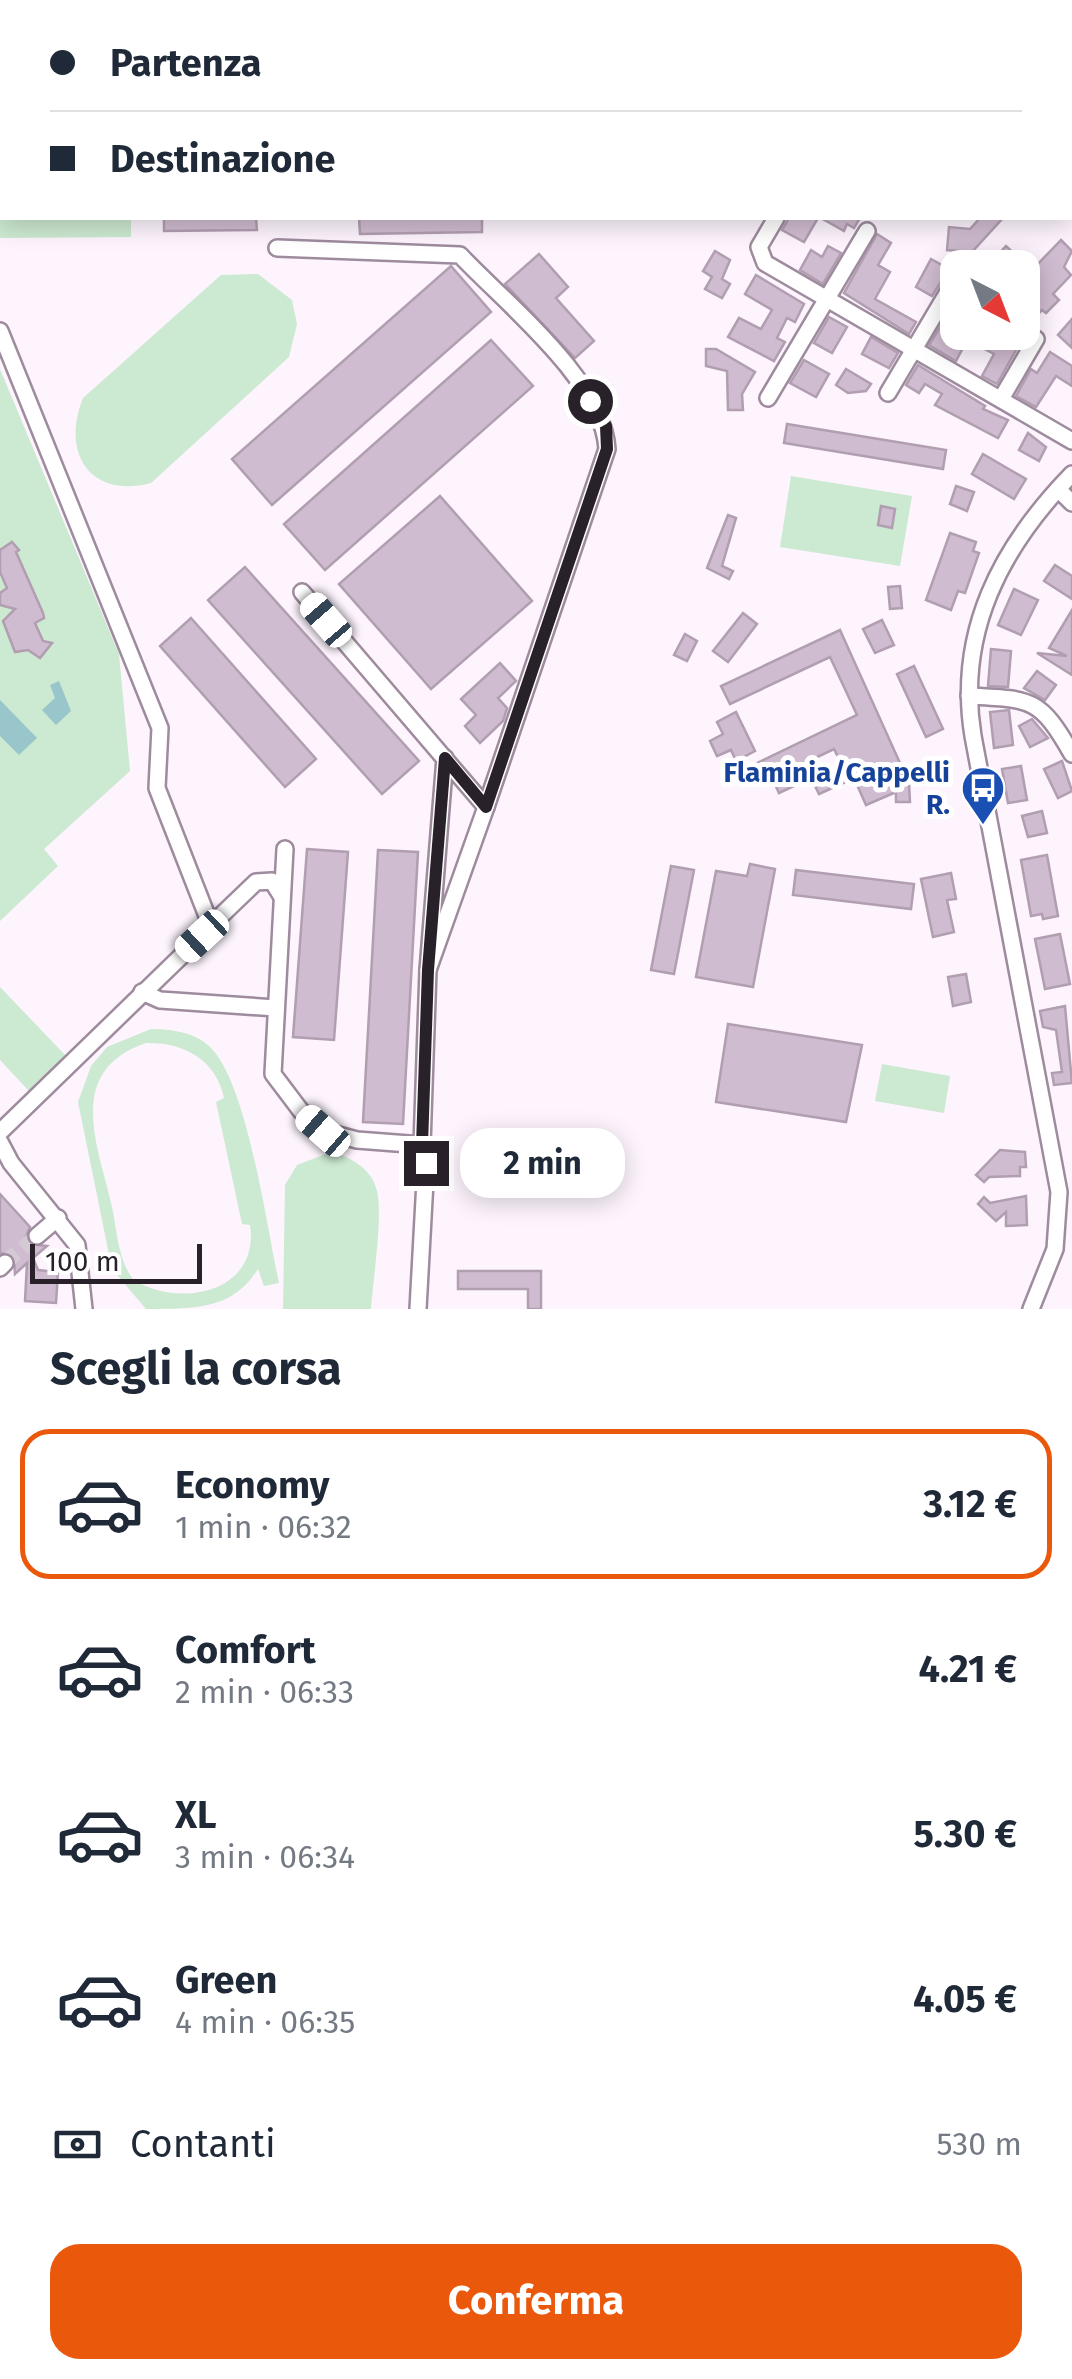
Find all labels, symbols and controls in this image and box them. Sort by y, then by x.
text: Partenza [110,40,261,86]
text: Destinazione [110,136,335,182]
north arrow [940,250,1040,350]
map controls [940,250,1040,350]
route start [568,379,613,424]
car [295,588,357,652]
place label: Flaminia/Cappelli R. [724,756,950,821]
bus stop icon: Flaminia/Cappelli R. [960,765,1006,826]
car [170,905,234,967]
car [291,1100,355,1162]
callout: 2 min [461,1128,626,1198]
route end [404,1141,449,1186]
text: 2 min [503,1144,582,1182]
scale bar [30,1239,202,1284]
text: 100 m [45,1245,120,1278]
text: Scegli la corsa [50,1342,342,1396]
icon: car [55,1459,145,1549]
text: Economy [175,1462,330,1508]
text: 3.12 € [923,1481,1017,1527]
text: 1 min · 06:32 [175,1508,352,1546]
icon: car [55,1624,145,1714]
text: Comfort [175,1627,316,1673]
text: 4.21 € [919,1646,1017,1692]
text: 2 min · 06:33 [175,1673,354,1711]
icon: car [55,1789,145,1879]
text: XL [175,1792,217,1838]
text: 5.30 € [913,1811,1017,1857]
text: 3 min · 06:34 [175,1838,355,1876]
icon: car [55,1954,145,2044]
text: Green [175,1957,278,2003]
text: 4.05 € [913,1976,1017,2022]
text: 4 min · 06:35 [175,2003,355,2041]
icon: cash [50,2117,105,2172]
text: Contanti [130,2121,276,2167]
text: 530 m [936,2125,1022,2163]
button: Conferma [50,2244,1022,2359]

